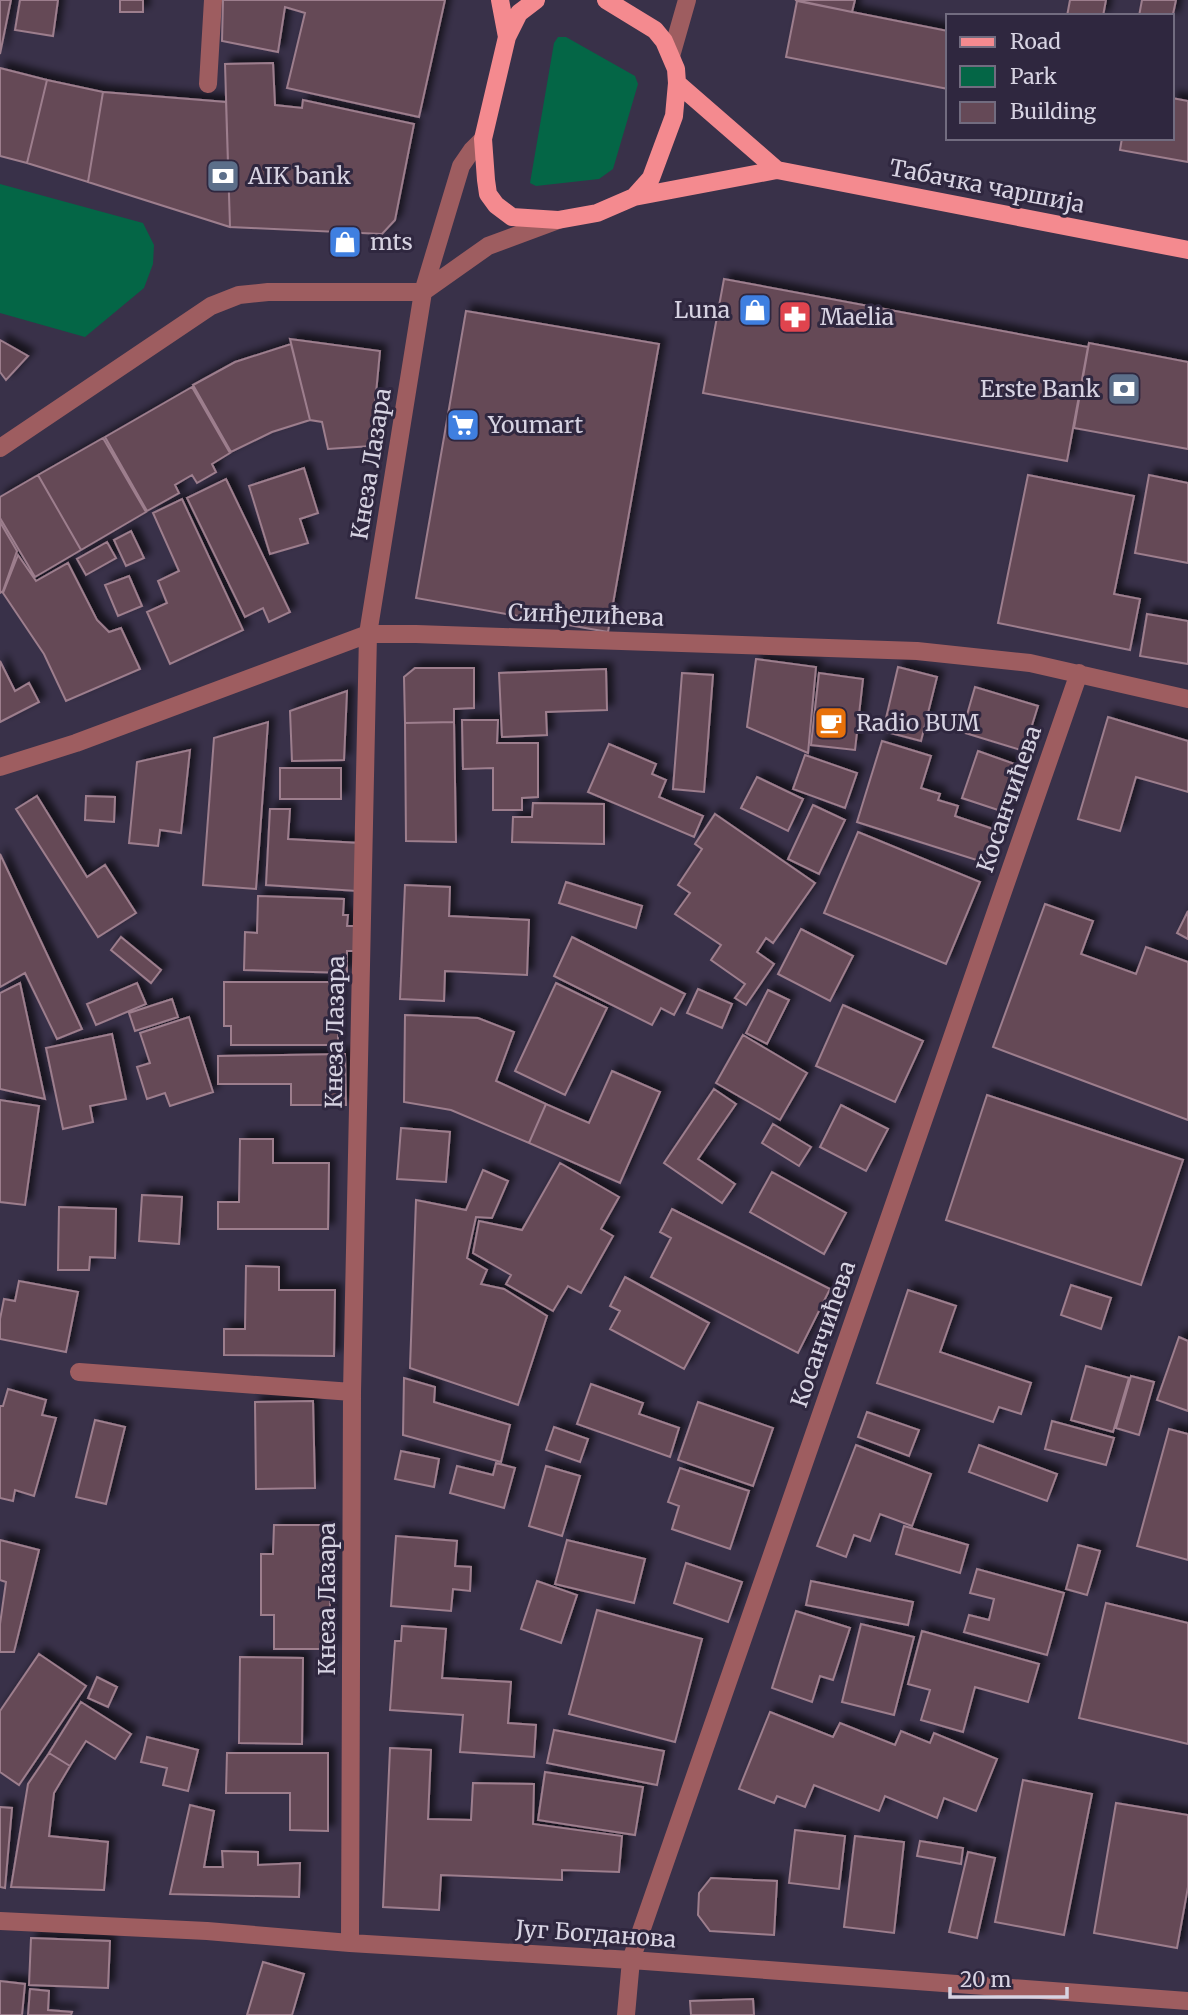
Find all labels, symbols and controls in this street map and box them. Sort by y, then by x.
legend [946,14,1174,140]
text: Road [1010,28,1061,55]
text: Park [1010,63,1057,90]
text: Building [1010,98,1097,125]
street label: Табачка чаршија [887,152,1087,219]
bank icon: AIK bank [204,157,242,195]
place label: AIK bank [247,161,351,190]
shop icon: mts [326,223,364,261]
place label: mts [370,227,413,256]
shop icon: Luna [736,291,774,329]
place label: Luna [674,295,730,324]
pharmacy icon: Maelia [776,298,814,336]
place label: Maelia [820,302,894,331]
bank icon: Erste Bank [1105,370,1143,408]
place label: Erste Bank [980,374,1100,403]
street label: Кнеза Лазара [344,386,397,542]
supermarket icon: Youmart [444,406,482,444]
place label: Youmart [487,410,583,439]
street label: Синђелићева [507,597,665,632]
cafe icon: Radio BUM [812,704,850,742]
place label: Radio BUM [856,708,980,737]
street label: Косанчићева [970,722,1047,876]
street label: Кнеза Лазара [319,955,350,1109]
street label: Косанчићева [784,1257,861,1411]
street label: Кнеза Лазара [312,1522,341,1676]
street label: Југ Богданова [514,1913,677,1954]
scale bar [950,1955,1067,1999]
text: 20 m [960,1966,1012,1993]

